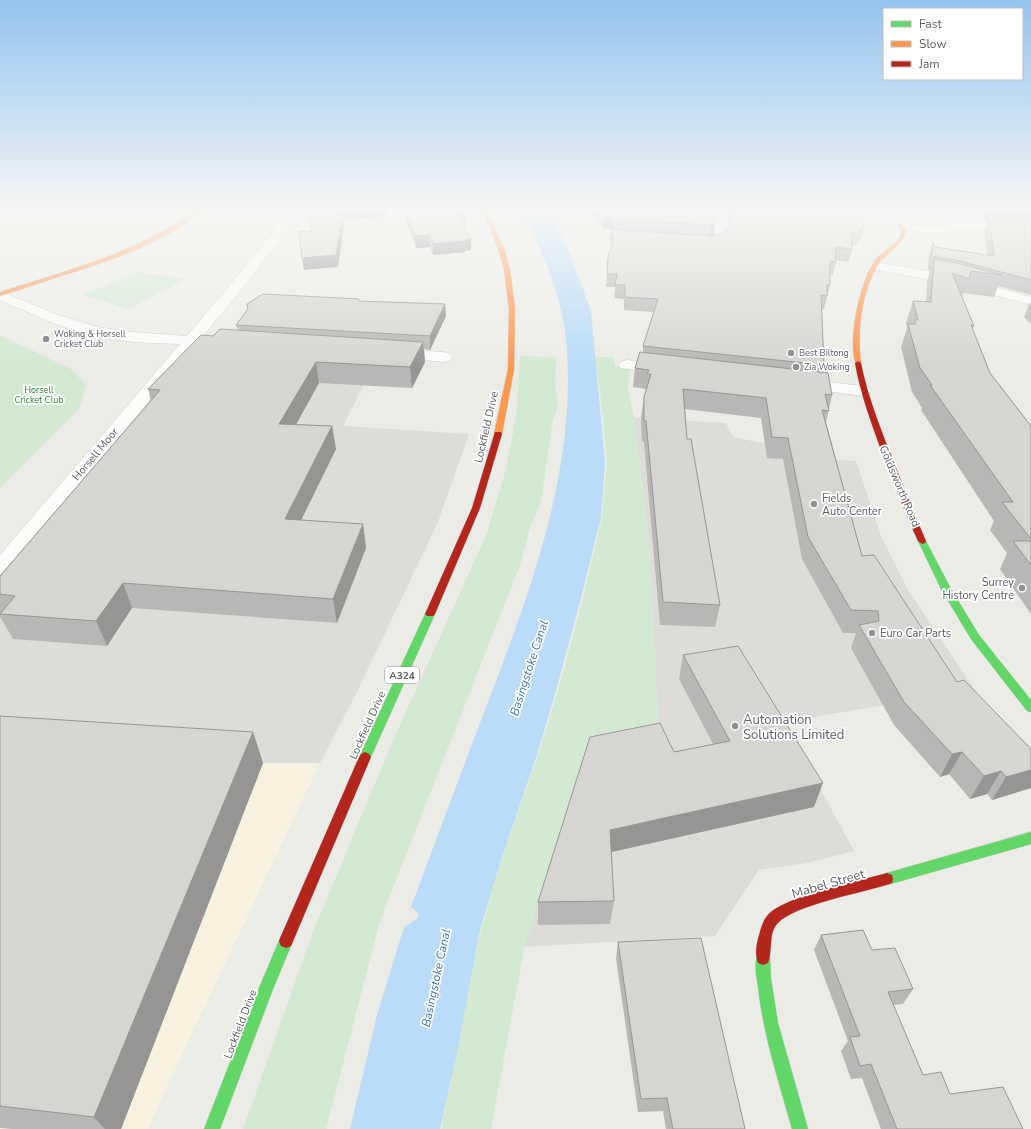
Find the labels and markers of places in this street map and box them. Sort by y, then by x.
place label: Woking & Horsell Cricket Club [54,328,126,350]
marker: Woking & Horsell Cricket Club [41,334,51,344]
place label: Best Biltong [799,347,849,359]
marker: Best Biltong [786,348,796,358]
place label: Zia Woking [804,361,850,373]
marker: Zia Woking [791,362,801,372]
place label: Fields Auto Center [822,491,882,519]
marker: Fields Auto Center [809,499,819,509]
place label: Surrey History Centre [942,575,1014,603]
marker: Surrey History Centre [1017,583,1027,593]
place label: Euro Car Parts [880,626,951,641]
marker: Euro Car Parts [867,628,877,638]
place label: Automation Solutions Limited [743,711,844,744]
marker: Automation Solutions Limited [730,721,740,731]

